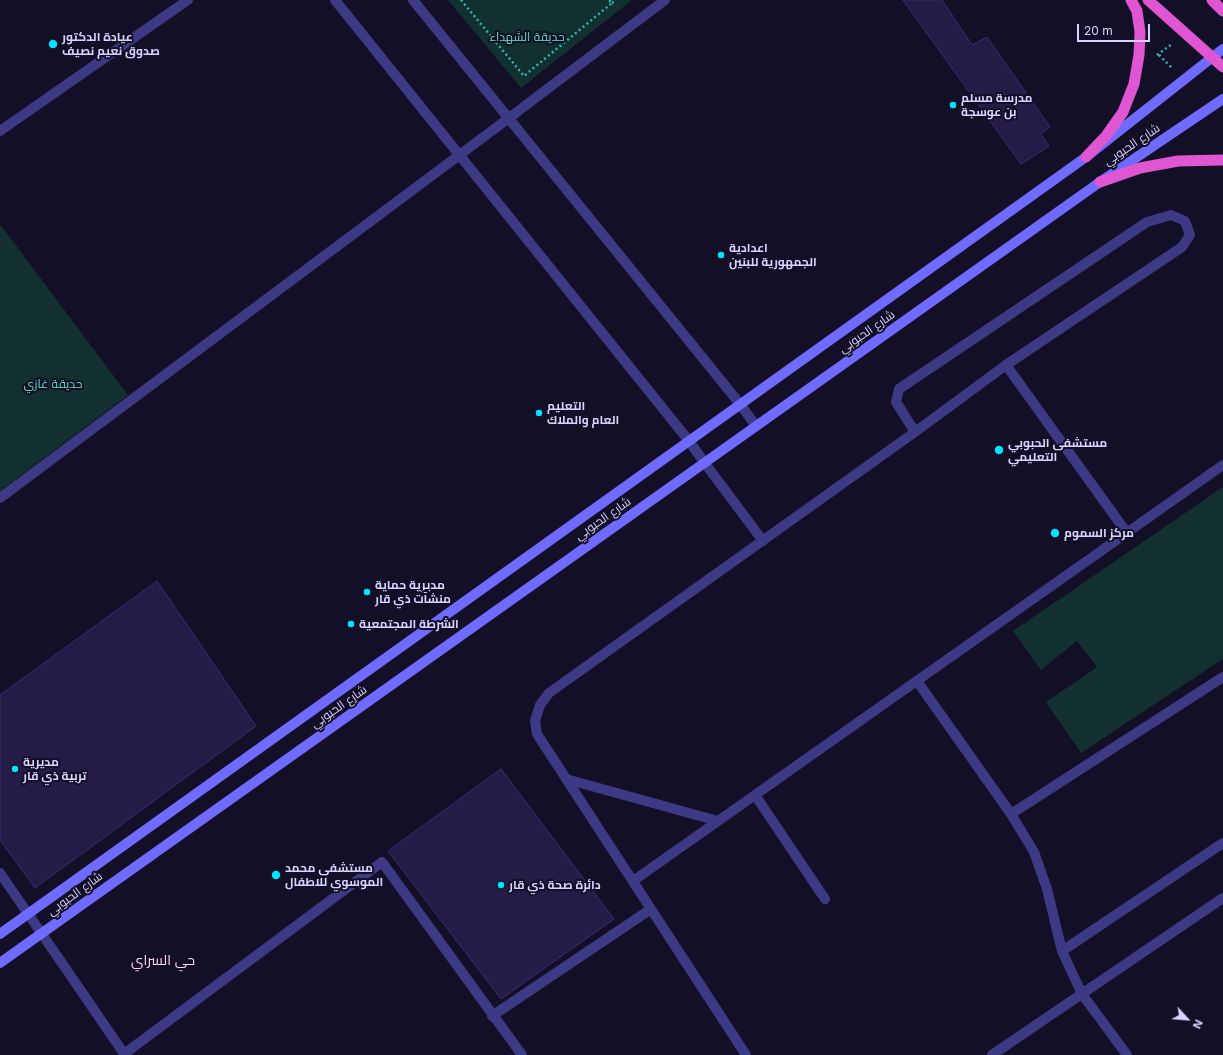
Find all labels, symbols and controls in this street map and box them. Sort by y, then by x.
scale bar [1079,16,1152,42]
text: 20 m [1084,23,1113,38]
place label: عيادة الدكتور صدوق نعيم نصيف [62,30,160,58]
park label: حديقة الشهداء [489,30,565,44]
marker: عيادة الدكتور صدوق نعيم نصيف [47,38,59,50]
place label: مدرسة مسلم بن عوسجة [961,91,1033,119]
marker: مدرسة مسلم بن عوسجة [948,100,958,110]
street label: شارع الحبوبي [1101,121,1163,169]
place label: اعدادية الجمهورية للبنين [729,241,817,269]
marker: اعدادية الجمهورية للبنين [716,250,726,260]
street label: شارع الحبوبي [836,308,898,356]
park label: حديقة غازي [24,377,82,391]
place label: التعليم العام والملاك [547,399,619,427]
marker: التعليم العام والملاك [534,408,544,418]
place label: مستشفى الحبوبي التعليمي [1008,436,1107,464]
marker: مستشفى الحبوبي التعليمي [993,444,1005,456]
street label: شارع الحبوبي [572,495,634,543]
place label: مركز السموم [1064,526,1134,540]
marker: مركز السموم [1049,527,1061,539]
place label: مديرية حماية منشآت ذي قار [375,578,451,606]
marker: مديرية حماية منشآت ذي قار [362,587,372,597]
place label: الشرطة المجتمعية [359,617,459,631]
marker: الشرطة المجتمعية [346,619,356,629]
street label: شارع الحبوبي [308,683,370,731]
place label: مديرية تربية ذي قار [23,755,86,783]
marker: مديرية تربية ذي قار [10,764,20,774]
place label: مستشفى محمد الموسوي للاطفال [285,861,383,889]
street label: شارع الحبوبي [45,869,105,919]
marker: مستشفى محمد الموسوي للاطفال [270,869,282,881]
place label: دائرة صحة ذي قار [509,878,601,892]
marker: دائرة صحة ذي قار [496,880,506,890]
district label: حي السراي [131,953,195,969]
north arrow [1167,999,1207,1039]
text: N [1190,1017,1206,1031]

